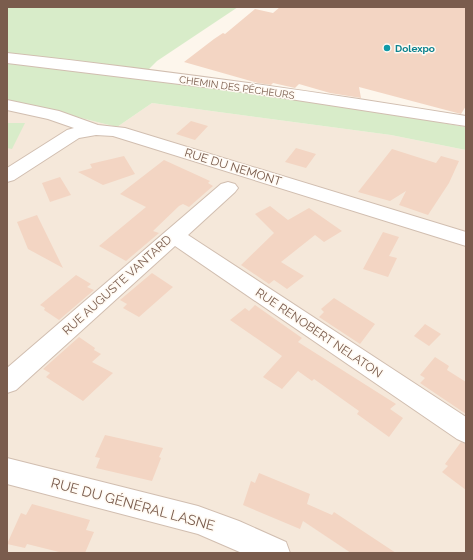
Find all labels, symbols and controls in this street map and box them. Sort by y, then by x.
marker: Dolexpo [382,43,392,53]
place label: Dolexpo [395,43,435,54]
street label: CHEMIN DES PÊCHEURS [179,74,295,101]
street label: RUE DU NEMONT [183,146,284,189]
street label: RUE AUGUSTE VANTARD [60,232,175,338]
street label: RUE RENOBERT NELATON [253,285,385,381]
street label: RUE DU GÉNÉRAL LASNE [49,473,217,534]

